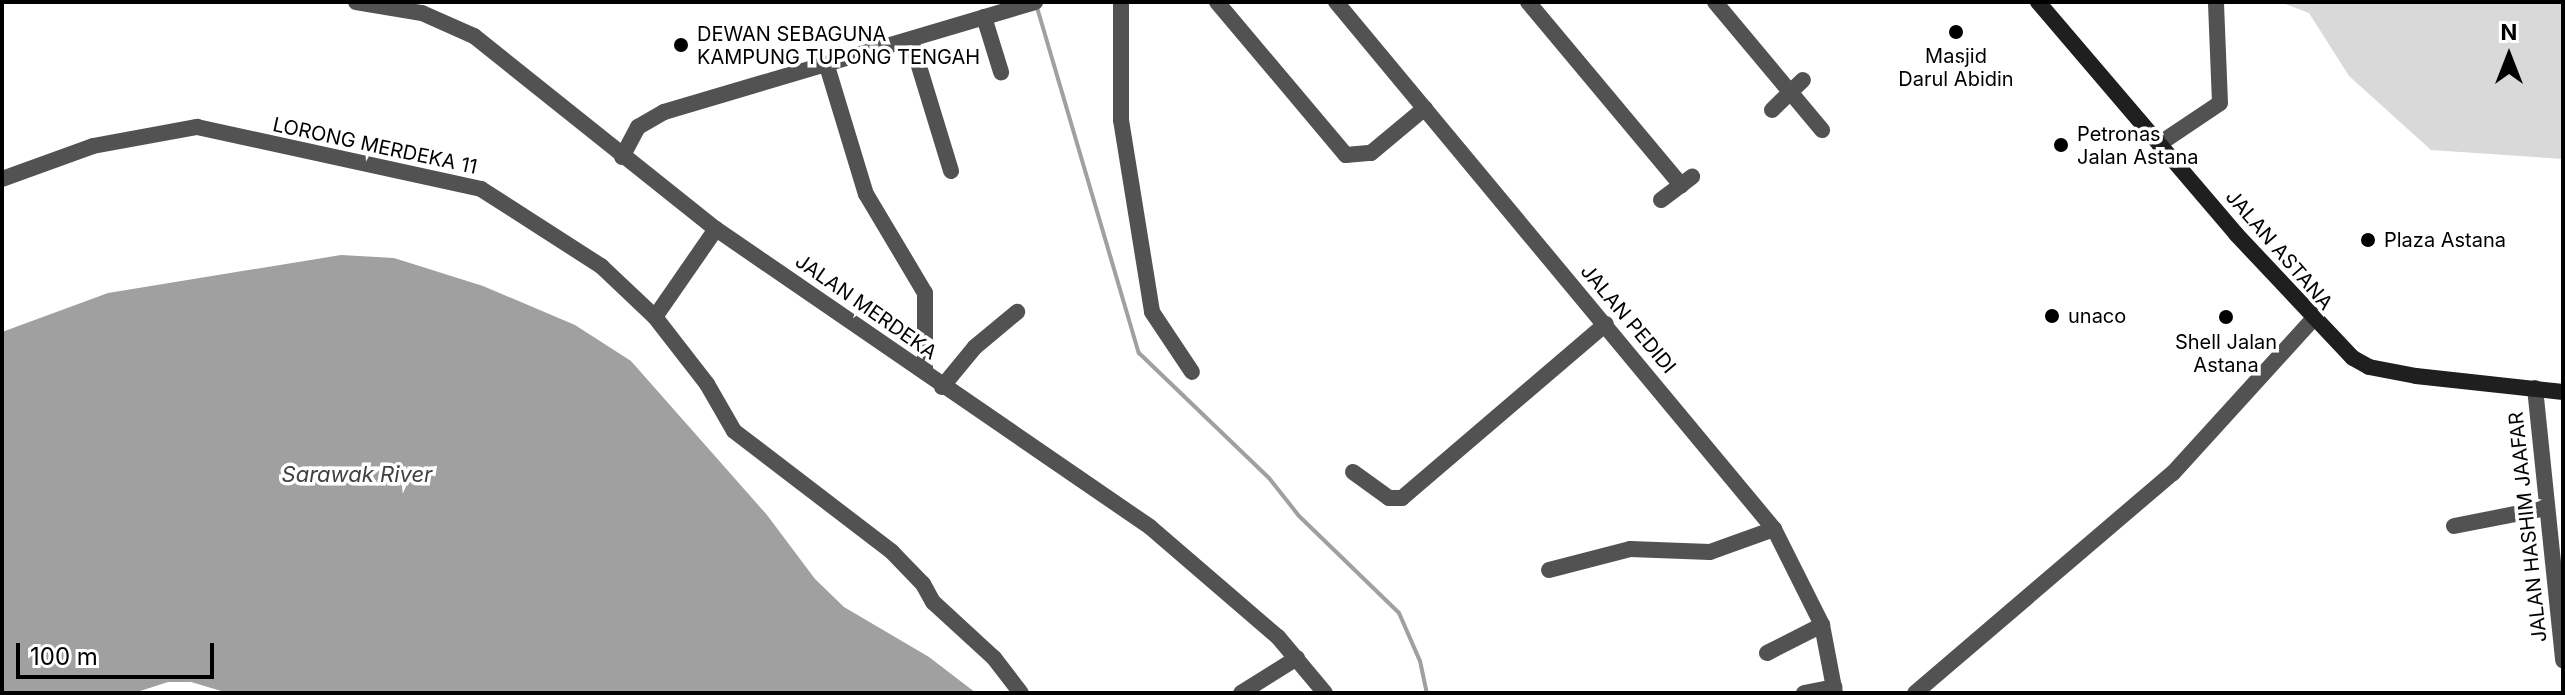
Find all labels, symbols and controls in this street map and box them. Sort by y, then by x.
north arrow [2469,16,2549,96]
text: N [2501,19,2517,45]
place label: DEWAN SEBAGUNA KAMPUNG TUPONG TENGAH [697,22,980,69]
marker: Masjid Darul Abidin [1947,23,1965,41]
marker: DEWAN SEBAGUNA KAMPUNG TUPONG TENGAH [672,36,690,54]
place label: Masjid Darul Abidin [1898,44,2014,91]
street label: LORONG MERDEKA 11 [271,113,479,179]
place label: Petronas Jalan Astana [2077,122,2198,169]
marker: Petronas Jalan Astana [2052,136,2070,154]
street label: JALAN ASTANA [2220,185,2338,315]
place label: Plaza Astana [2384,228,2506,252]
marker: Plaza Astana [2359,231,2377,249]
street label: JALAN MERDEKA [791,249,941,365]
street label: JALAN PEDIDI [1575,260,1681,378]
place label: unaco [2068,304,2126,328]
marker: unaco [2043,307,2061,325]
marker: Shell Jalan Astana [2217,308,2235,326]
place label: Shell Jalan Astana [2175,330,2277,377]
street label: JALAN HASHIM JAAFAR [2504,411,2552,643]
water label: Sarawak River [282,462,432,488]
scale bar [20,627,218,677]
text: 100 m [30,642,98,671]

